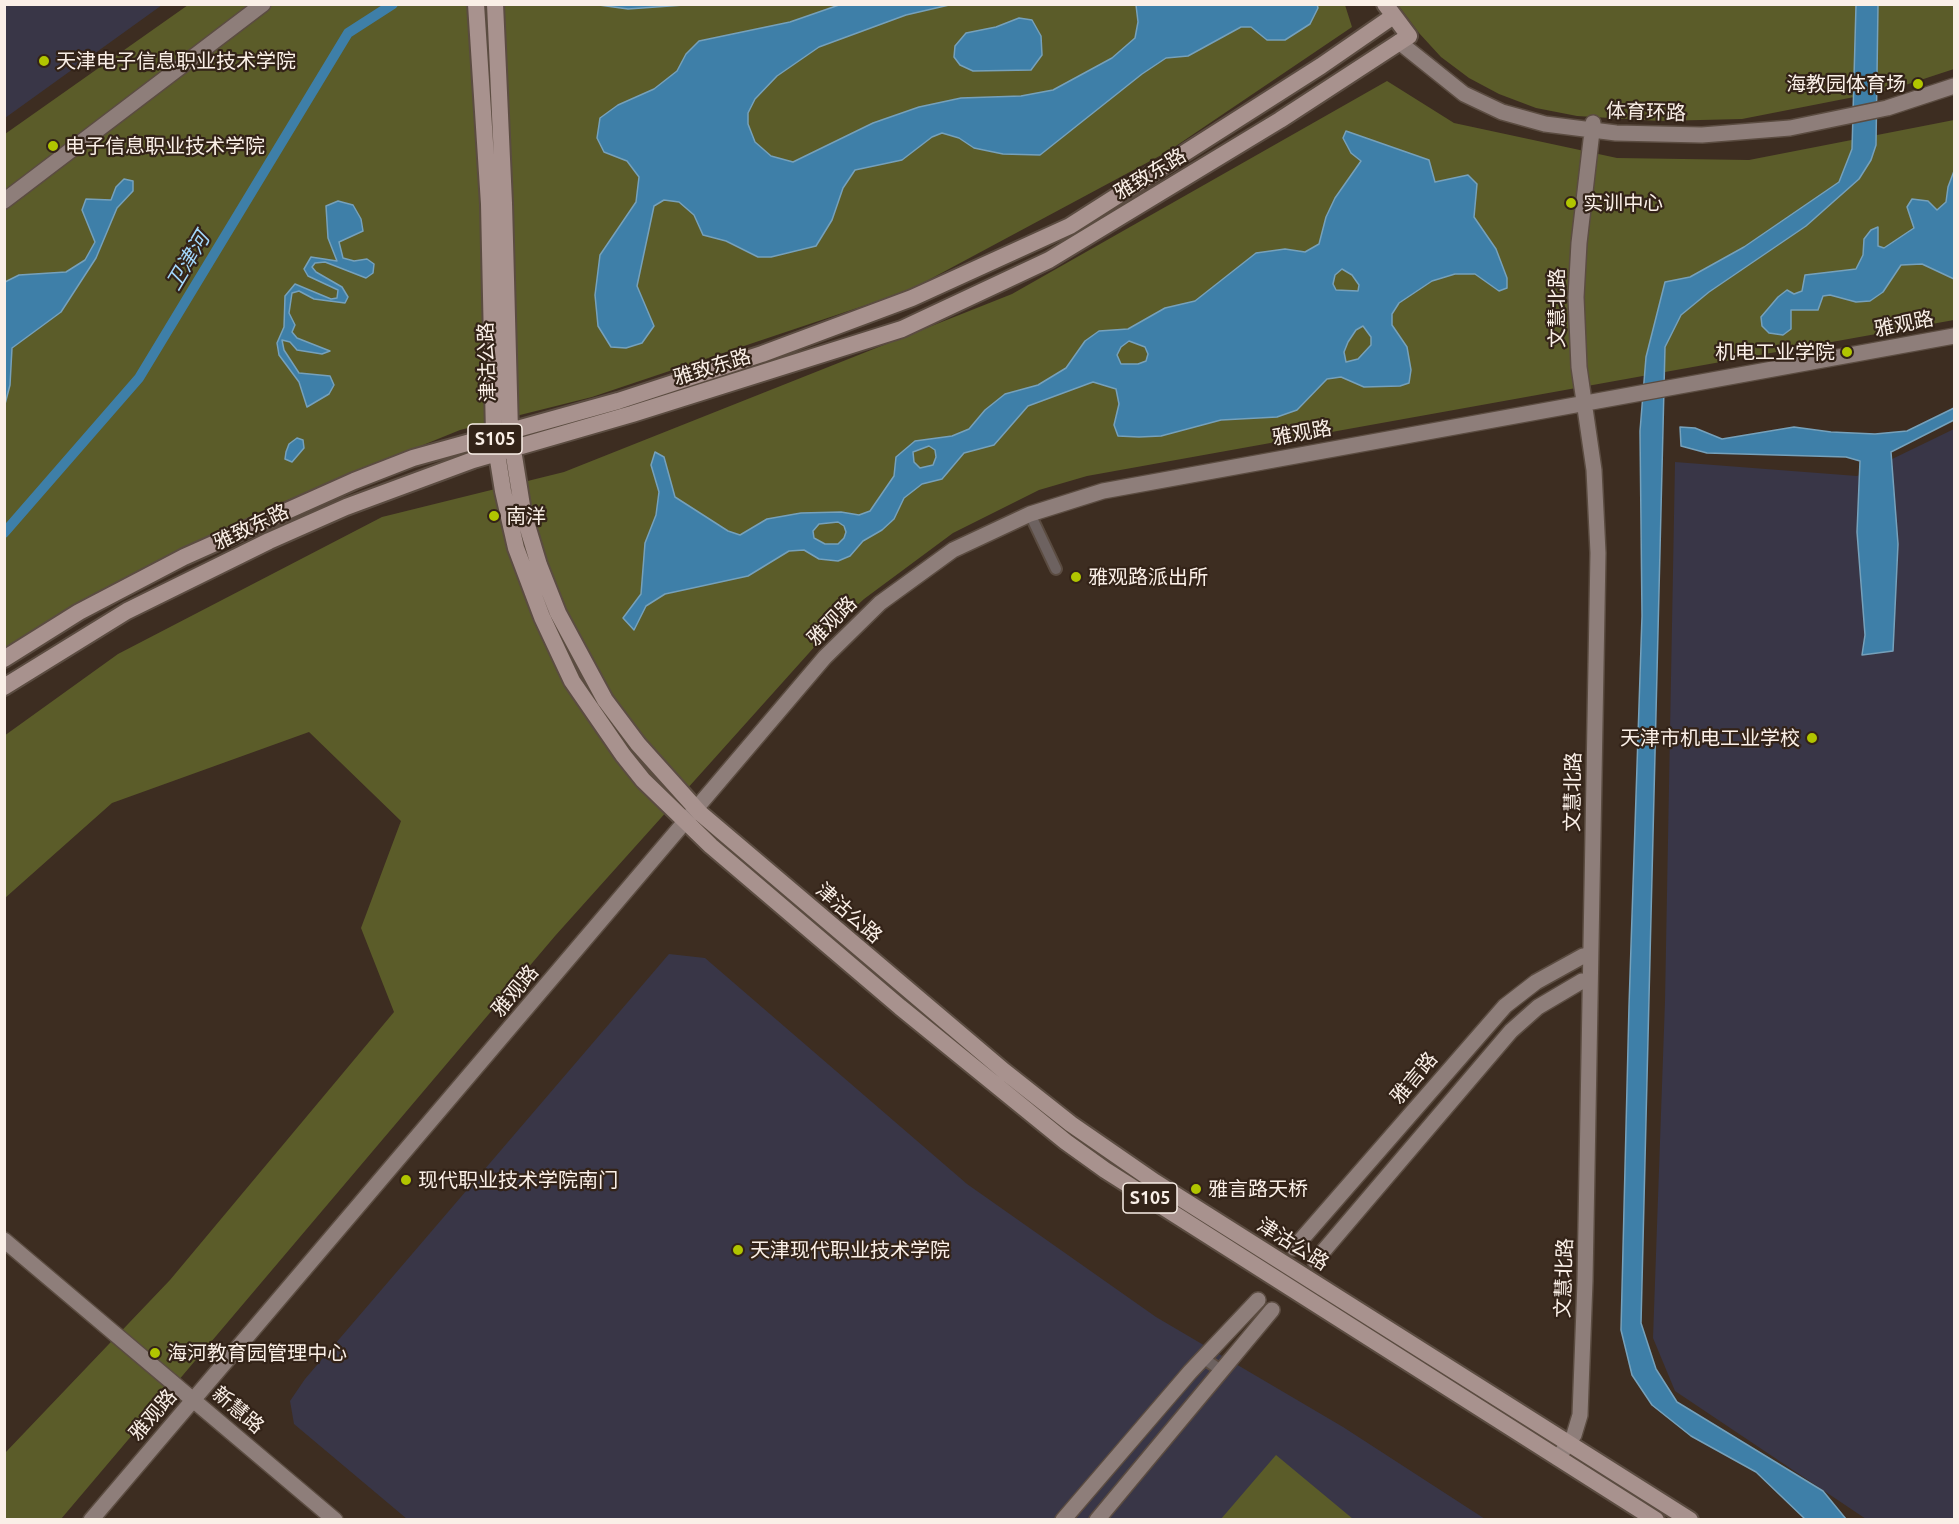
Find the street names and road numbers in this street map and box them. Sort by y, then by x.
street label: 体育环路 [1606,99,1686,125]
street label: 雅致东路 [1110,143,1190,205]
street label: 文慧北路 [1545,268,1569,348]
street label: 雅观路 [1872,306,1936,342]
street label: 津沽公路 [474,322,500,402]
street label: 雅致东路 [670,344,754,390]
street label: 雅观路 [1270,416,1334,450]
road number: S105 [468,424,522,454]
street label: 雅致东路 [210,499,292,555]
street label: 雅观路 [802,591,862,651]
street label: 文慧北路 [1560,752,1586,832]
street label: 津沽公路 [811,878,887,948]
street label: 雅观路 [487,960,543,1022]
street label: 雅言路 [1386,1047,1442,1109]
road number: S105 [1123,1183,1177,1213]
street label: 津沽公路 [1253,1213,1333,1275]
street label: 文慧北路 [1551,1238,1577,1318]
street label: 新慧路 [207,1382,269,1438]
street label: 雅观路 [124,1384,182,1446]

